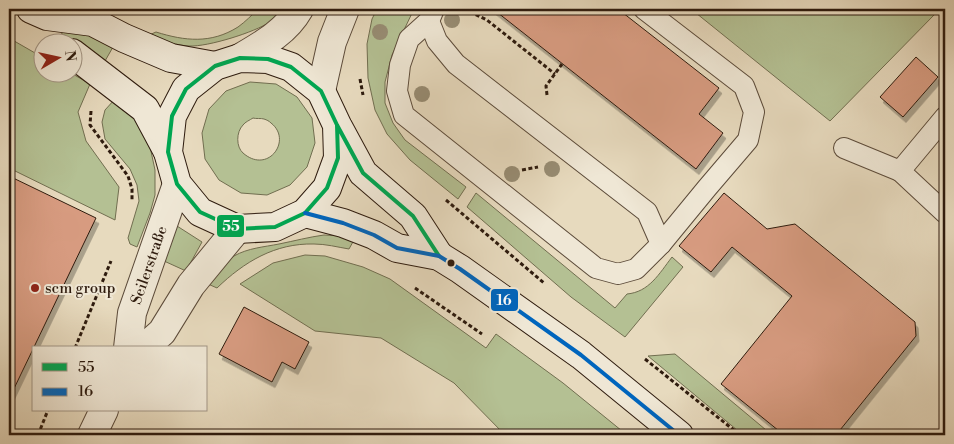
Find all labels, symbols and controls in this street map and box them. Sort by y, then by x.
north arrow [32,32,82,82]
text: N [60,49,80,63]
line badge: 55 [216,214,245,238]
text: 55 [222,218,240,236]
street label: Seilerstraße [127,224,172,307]
unlabelled marker [446,258,456,268]
place label: scm group [45,279,115,298]
marker: scm group [29,282,41,294]
line badge: 16 [490,288,519,312]
text: 16 [496,292,512,310]
legend [32,346,208,412]
text: 55 [78,358,95,377]
text: 16 [78,382,93,401]

